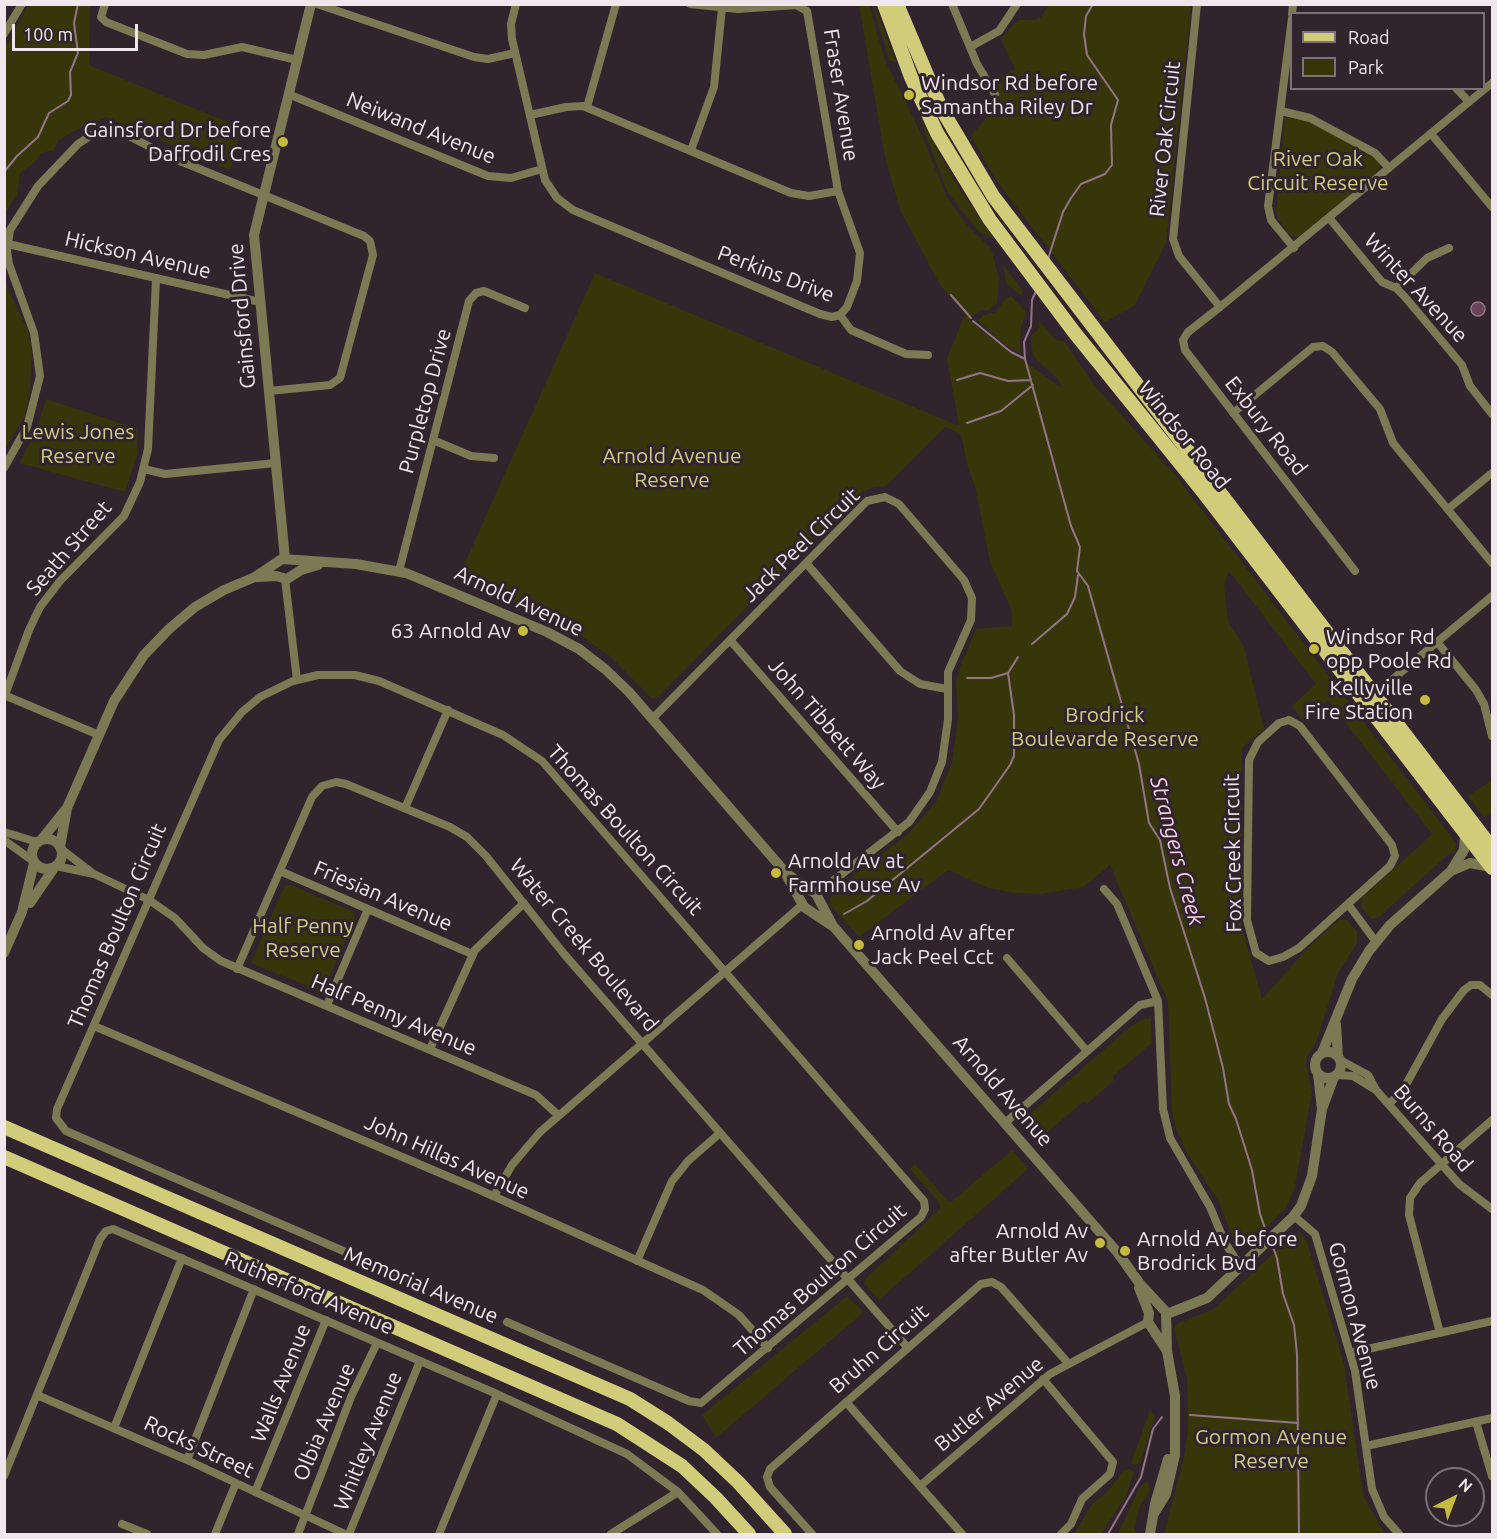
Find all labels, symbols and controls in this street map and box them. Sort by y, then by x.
scale bar [15,12,141,50]
legend [1290,12,1485,90]
text: 100 m [23,24,73,44]
street label: Fraser Avenue [818,27,864,163]
text: Road [1348,27,1390,47]
text: Park [1348,57,1384,77]
street label: River Oak Circuit [1144,60,1186,218]
place label: Windsor Rd before Samantha Riley Dr [921,70,1098,120]
street label: Neiwand Avenue [343,87,499,169]
marker: Windsor Rd before Samantha Riley Dr [902,88,916,102]
place label: Gainsford Dr before Daffodil Cres [84,117,271,167]
marker: Gainsford Dr before Daffodil Cres [276,135,290,149]
park label: River Oak Circuit Reserve [1247,146,1389,196]
street label: Hickson Avenue [63,226,213,284]
street label: Winter Avenue [1359,228,1473,348]
street label: Perkins Drive [714,240,838,308]
street label: Gainsford Drive [223,242,261,390]
street label: Purpletop Drive [394,326,456,476]
street label: Exbury Road [1220,372,1312,480]
street label: Windsor Road [1133,376,1235,494]
park label: Lewis Jones Reserve [22,419,134,469]
park label: Arnold Avenue Reserve [602,443,742,493]
street label: Jack Peel Circuit [737,483,865,607]
street label: Seath Street [21,496,117,600]
street label: Arnold Avenue [451,560,587,642]
place label: 63 Arnold Av [390,618,511,644]
marker: 63 Arnold Av [516,624,530,638]
place label: Windsor Rd opp Poole Rd [1326,624,1452,674]
marker: Windsor Rd opp Poole Rd [1307,642,1321,656]
street label: John Tibbett Way [763,653,891,795]
place label: Kellyville Fire Station [1305,675,1413,725]
marker: Kellyville Fire Station [1418,693,1432,707]
park label: Brodrick Boulevarde Reserve [1011,702,1199,752]
street label: Thomas Boulton Circuit [542,740,708,920]
water label: Strangers Creek [1144,773,1210,929]
street label: Fox Creek Circuit [1219,773,1247,933]
street label: Thomas Boulton Circuit [62,820,172,1032]
place label: Arnold Av at Farmhouse Av [788,848,921,898]
street label: Water Creek Boulevard [504,854,664,1036]
street label: Friesian Avenue [310,856,456,936]
marker: Arnold Av at Farmhouse Av [769,866,783,880]
park label: Half Penny Reserve [252,913,354,963]
place label: Arnold Av after Jack Peel Cct [871,920,1014,970]
marker: Arnold Av after Jack Peel Cct [852,938,866,952]
street label: Half Penny Avenue [308,969,480,1061]
street label: Arnold Avenue [948,1030,1058,1152]
street label: Burns Road [1388,1079,1478,1177]
street label: John Hillas Avenue [361,1109,533,1205]
street label: Thomas Boulton Circuit [729,1198,911,1362]
place label: Arnold Av after Butler Av [950,1218,1088,1268]
place label: Arnold Av before Brodrick Bvd [1137,1226,1298,1276]
marker: Arnold Av after Butler Av [1093,1236,1107,1250]
street label: Gormon Avenue [1323,1239,1387,1393]
street label: Memorial Avenue [340,1241,502,1329]
marker: Arnold Av before Brodrick Bvd [1118,1244,1132,1258]
street label: Rutherford Avenue [221,1246,397,1340]
street label: Bruhn Circuit [824,1299,934,1399]
street label: Walls Avenue [246,1320,316,1446]
street label: Butler Avenue [930,1351,1048,1457]
street label: Olbia Avenue [288,1359,360,1485]
street label: Whitley Avenue [329,1368,407,1514]
street label: Rocks Street [140,1411,258,1483]
park label: Gormon Avenue Reserve [1195,1424,1347,1474]
north arrow [1425,1467,1485,1527]
text: N [1455,1474,1476,1496]

